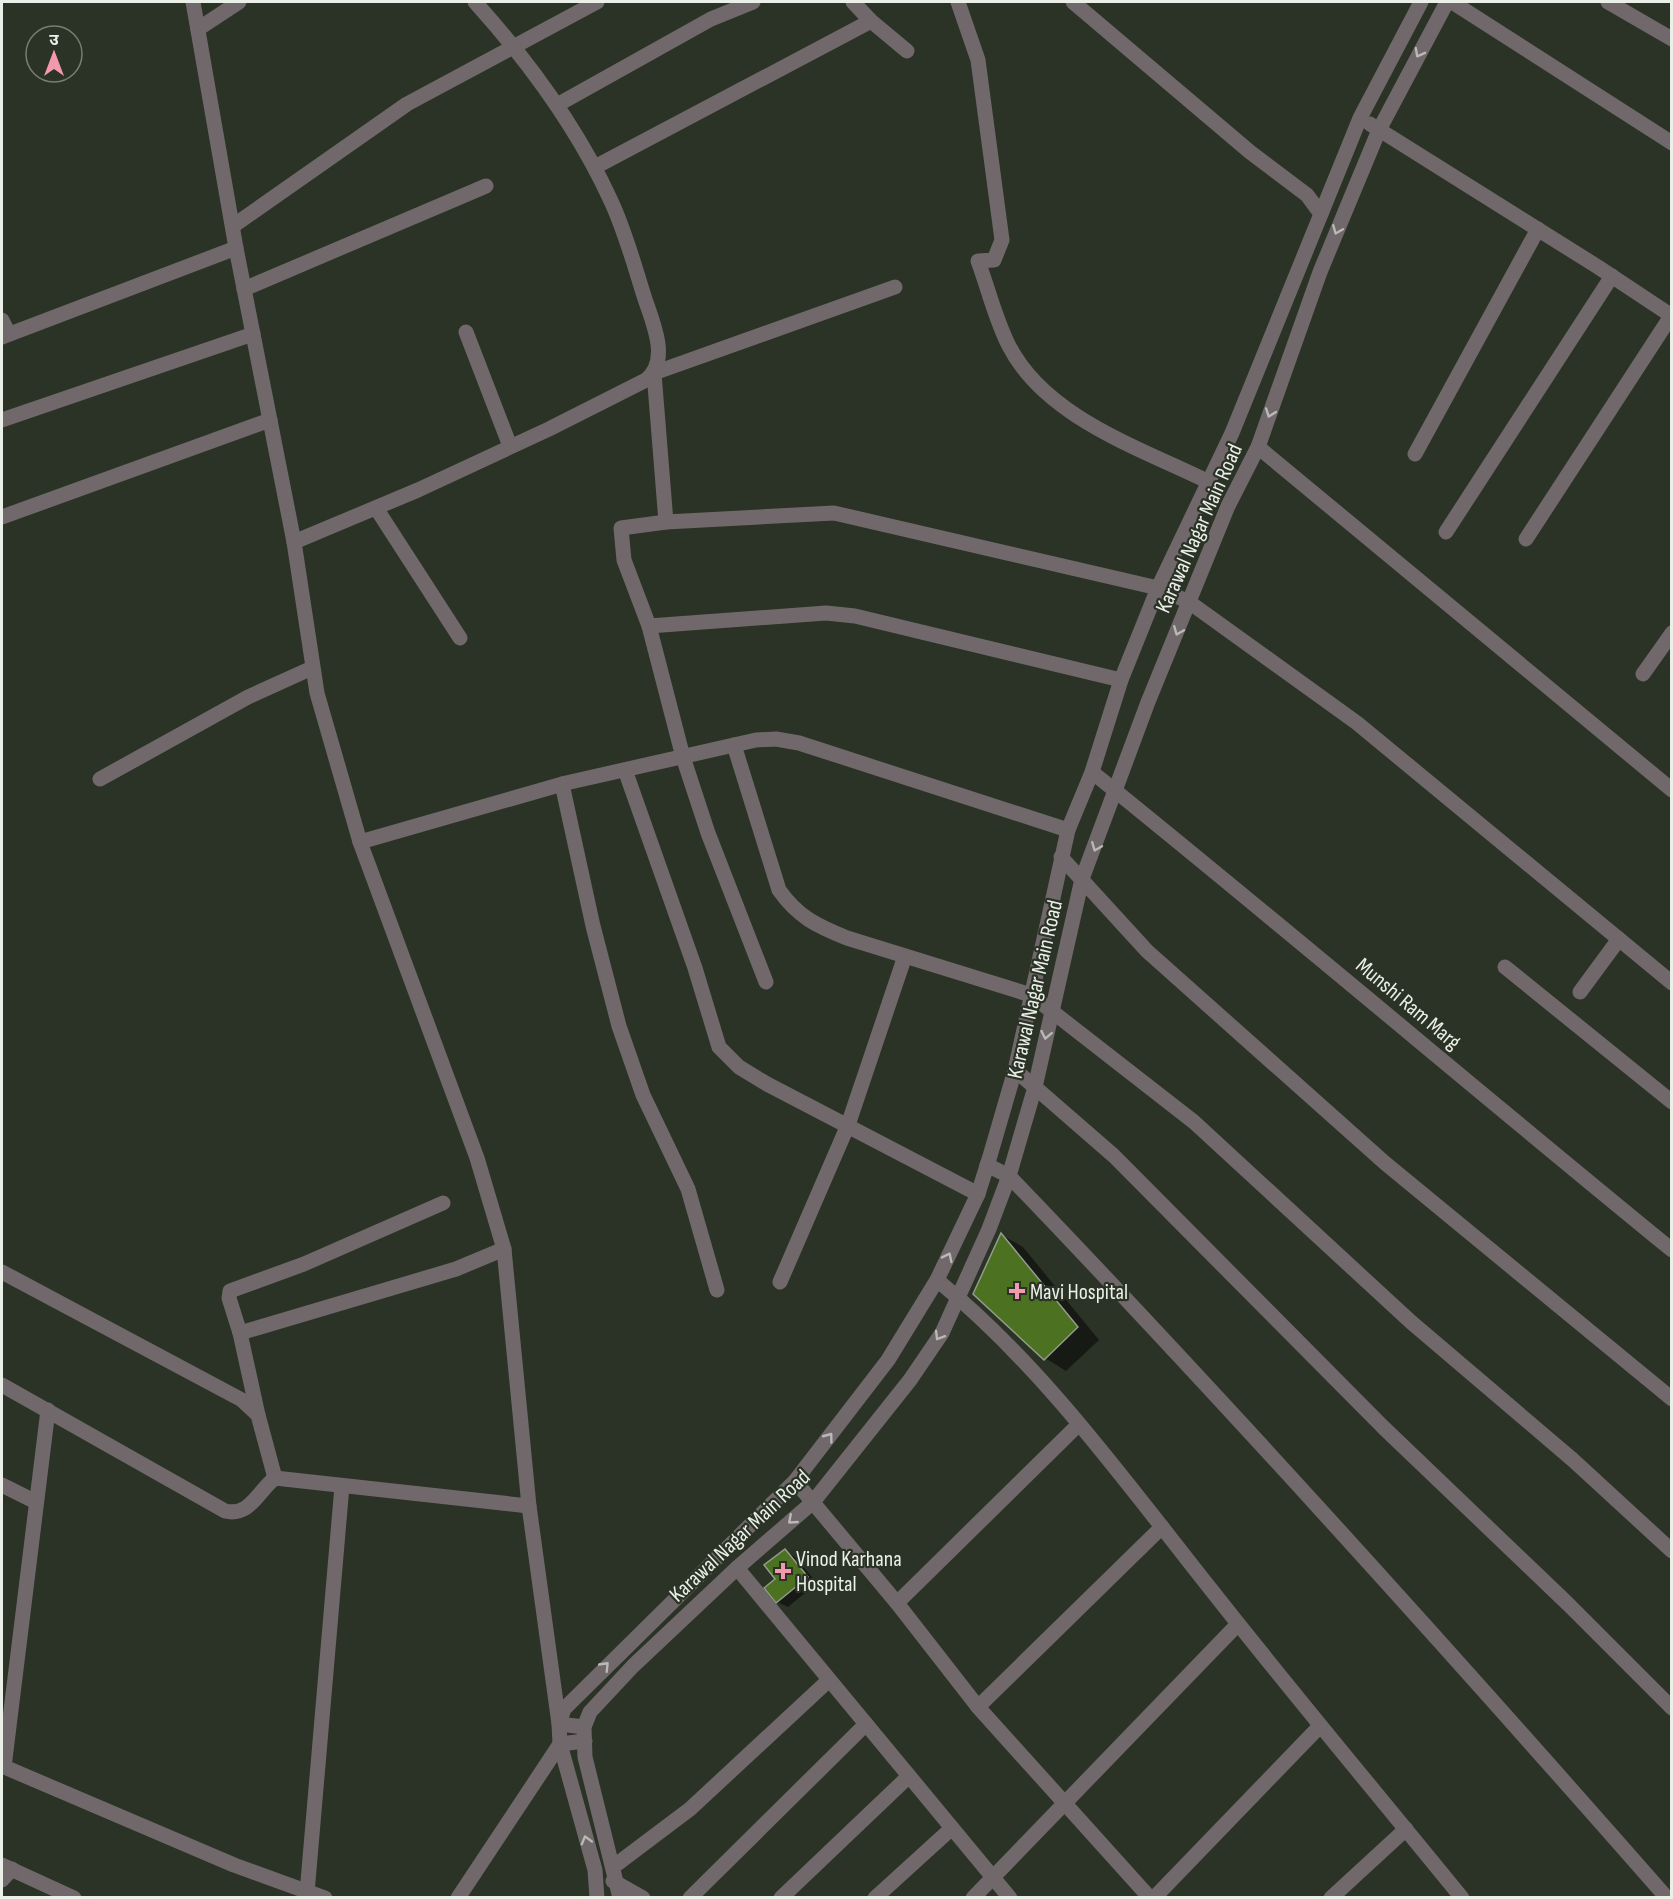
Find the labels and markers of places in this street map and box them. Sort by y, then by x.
place label: Mavi Hospital [1030,1279,1128,1306]
marker: Mavi Hospital [1008,1282,1026,1300]
place label: Vinod Karhana Hospital [796,1546,902,1598]
marker: Vinod Karhana Hospital [774,1562,792,1580]

